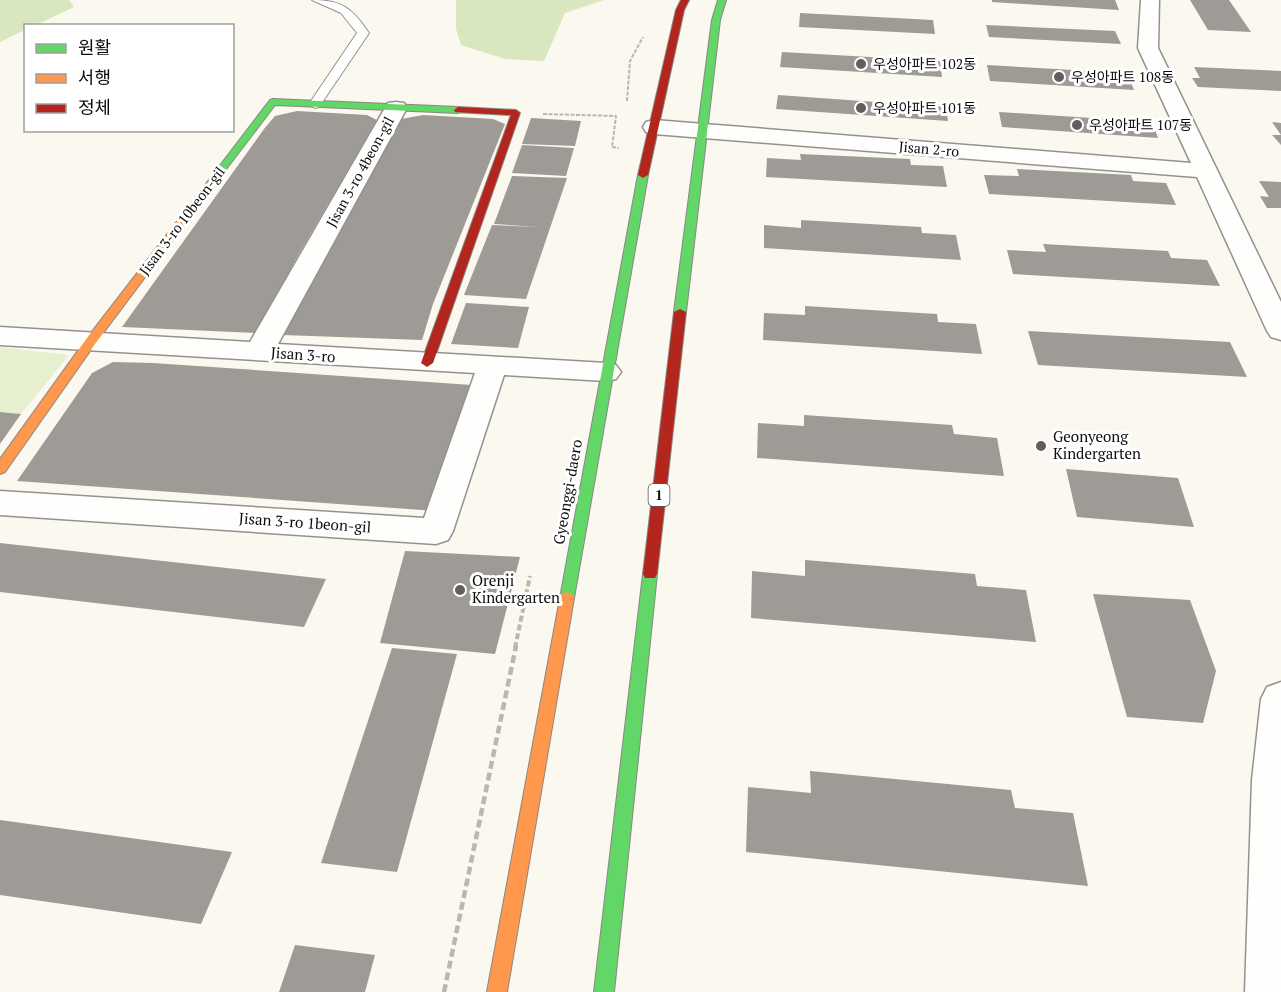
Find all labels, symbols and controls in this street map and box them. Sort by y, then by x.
legend [24,24,234,132]
text: 원활 [78,35,111,59]
place label: 우성아파트 102동 [873,54,976,73]
marker: 우성아파트 102동 [854,57,868,71]
text: 서행 [78,65,111,89]
place label: 우성아파트 108동 [1071,67,1174,86]
marker: 우성아파트 108동 [1052,70,1066,84]
text: 정체 [78,95,111,119]
place label: 우성아파트 101동 [873,98,976,117]
marker: 우성아파트 101동 [854,101,868,115]
street label: Jisan 3-ro 4beon-gil [321,113,398,230]
place label: 우성아파트 107동 [1089,115,1192,134]
marker: 우성아파트 107동 [1070,118,1084,132]
street label: Jisan 2-ro [898,136,960,161]
street label: Jisan 3-ro 10beon-gil [135,163,229,279]
street label: Jisan 3-ro [270,342,336,366]
place label: Geonyeong Kindergarten [1053,426,1141,463]
street label: Gyeonggi-daero [548,438,586,546]
marker: Geonyeong Kindergarten [1034,439,1048,453]
road number: 1 [648,484,670,506]
street label: Jisan 3-ro 1beon-gil [238,507,372,537]
place label: Orenji Kindergarten [472,570,560,607]
marker: Orenji Kindergarten [453,583,467,597]

